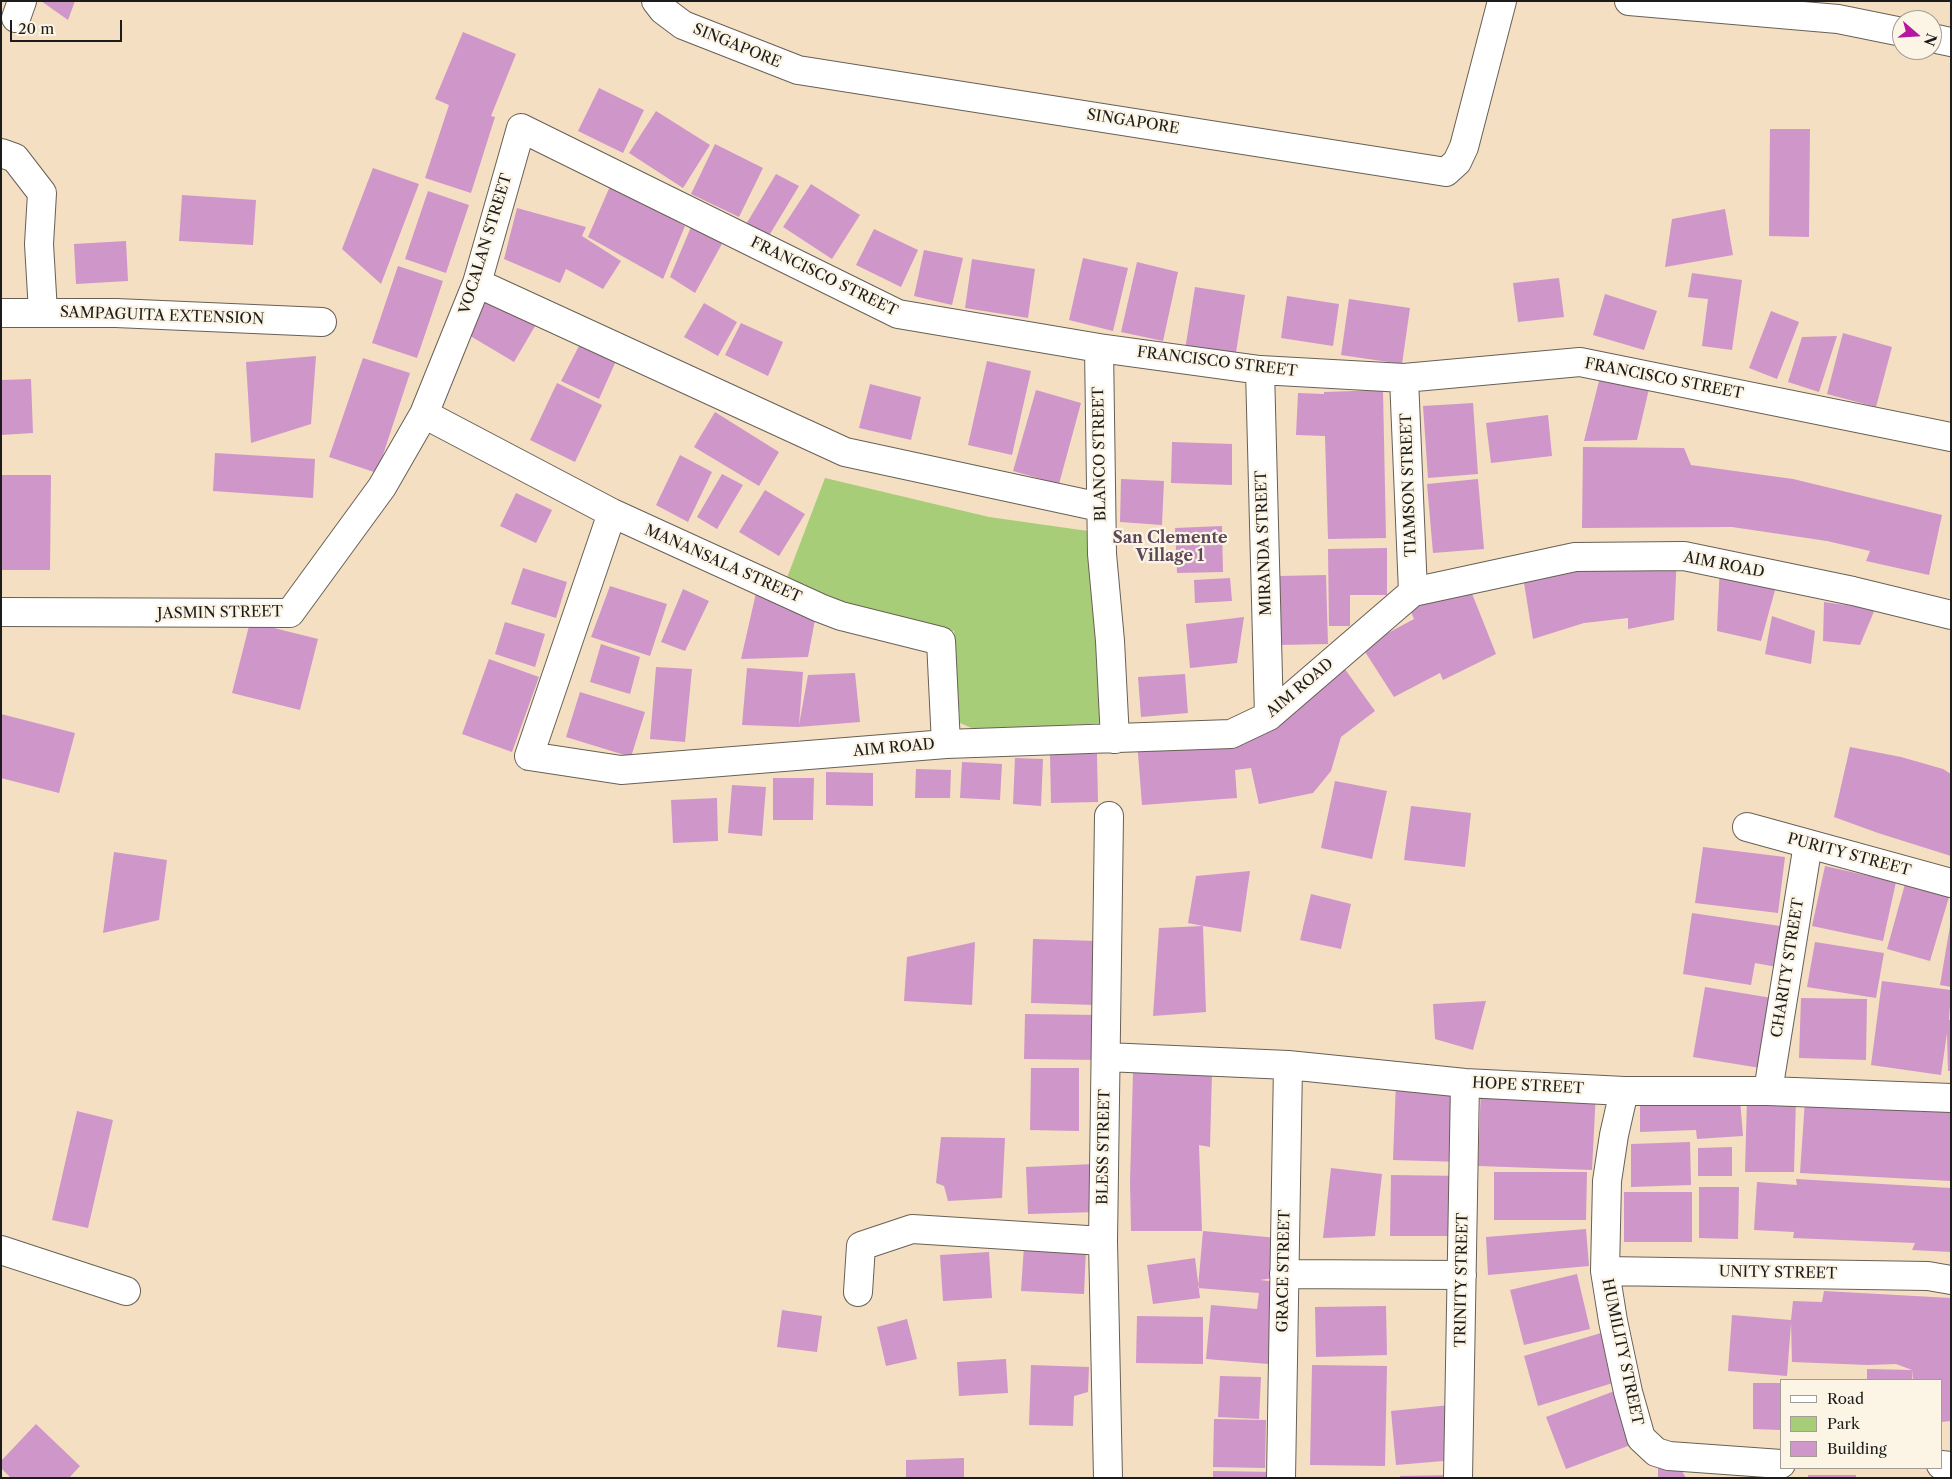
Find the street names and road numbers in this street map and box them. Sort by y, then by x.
street label: SINGAPORE [690,20,784,72]
street label: SINGAPORE [1085,106,1181,138]
street label: VOCALAN STREET [456,172,516,316]
street label: FRANCISCO STREET [748,234,900,320]
street label: SAMPAGUITA EXTENSION [59,303,265,329]
street label: FRANCISCO STREET [1136,343,1298,381]
street label: FRANCISCO STREET [1583,355,1745,403]
street label: BLANCO STREET [1090,386,1110,522]
street label: TIAMSON STREET [1397,413,1421,557]
street label: MIRANDA STREET [1252,470,1276,616]
street label: MANANSALA STREET [642,521,804,607]
street label: AIM ROAD [1682,548,1766,582]
street label: JASMIN STREET [157,603,283,623]
street label: AIM ROAD [1263,655,1337,721]
street label: AIM ROAD [852,735,936,761]
street label: PURITY STREET [1785,830,1913,880]
street label: CHARITY STREET [1768,897,1808,1039]
street label: HOPE STREET [1471,1074,1585,1098]
street label: BLESS STREET [1094,1089,1114,1205]
street label: GRACE STREET [1274,1209,1294,1333]
street label: TRINITY STREET [1452,1212,1472,1348]
street label: UNITY STREET [1719,1263,1837,1283]
street label: HUMILITY STREET [1598,1277,1646,1427]

